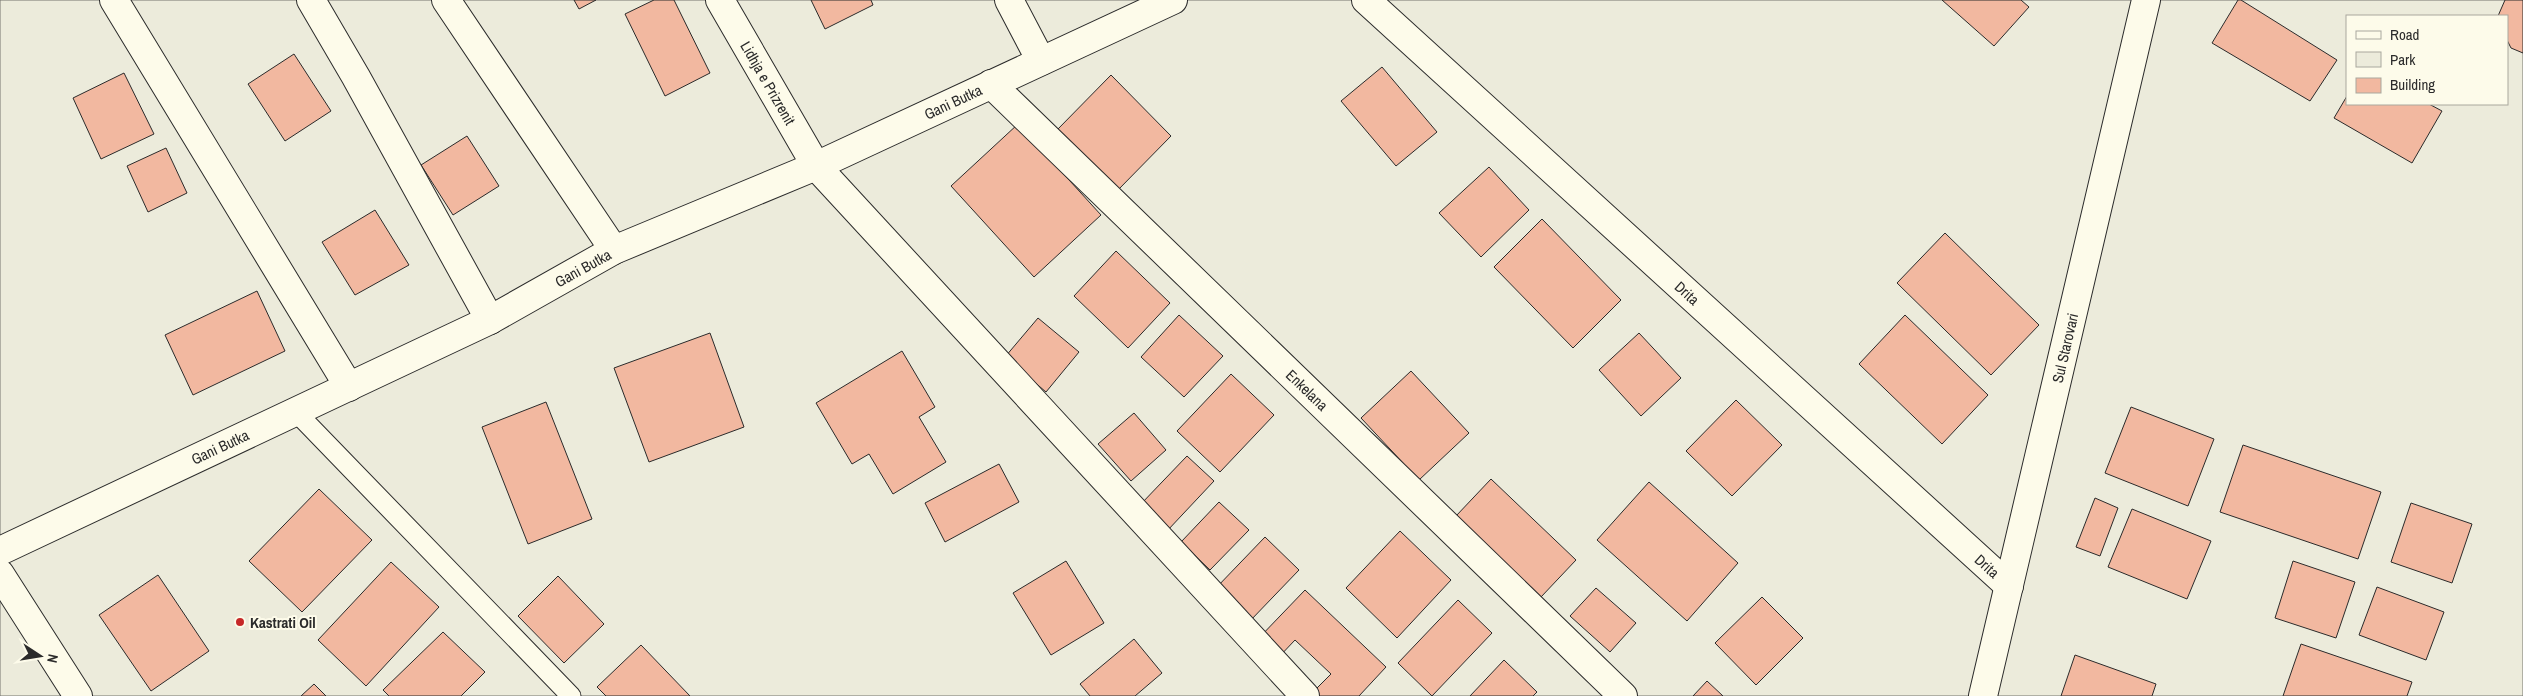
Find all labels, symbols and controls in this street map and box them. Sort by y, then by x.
legend [2346,15,2508,105]
text: Road [2390,24,2419,45]
street label: Lidhja e Prizrenit [735,37,801,129]
text: Park [2390,49,2416,70]
text: Building [2390,74,2435,95]
street label: Gani Butka [921,79,985,125]
street label: Gani Butka [551,244,615,292]
street label: Drita [1670,276,1704,310]
street label: Sul Starovari [2047,311,2083,385]
street label: Enkelana [1281,365,1333,415]
street label: Gani Butka [188,424,252,470]
street label: Drita [1970,549,2004,583]
place label: Kastrati Oil [250,612,316,633]
marker: Kastrati Oil [234,616,246,628]
north arrow [15,631,65,681]
text: N [43,653,62,665]

